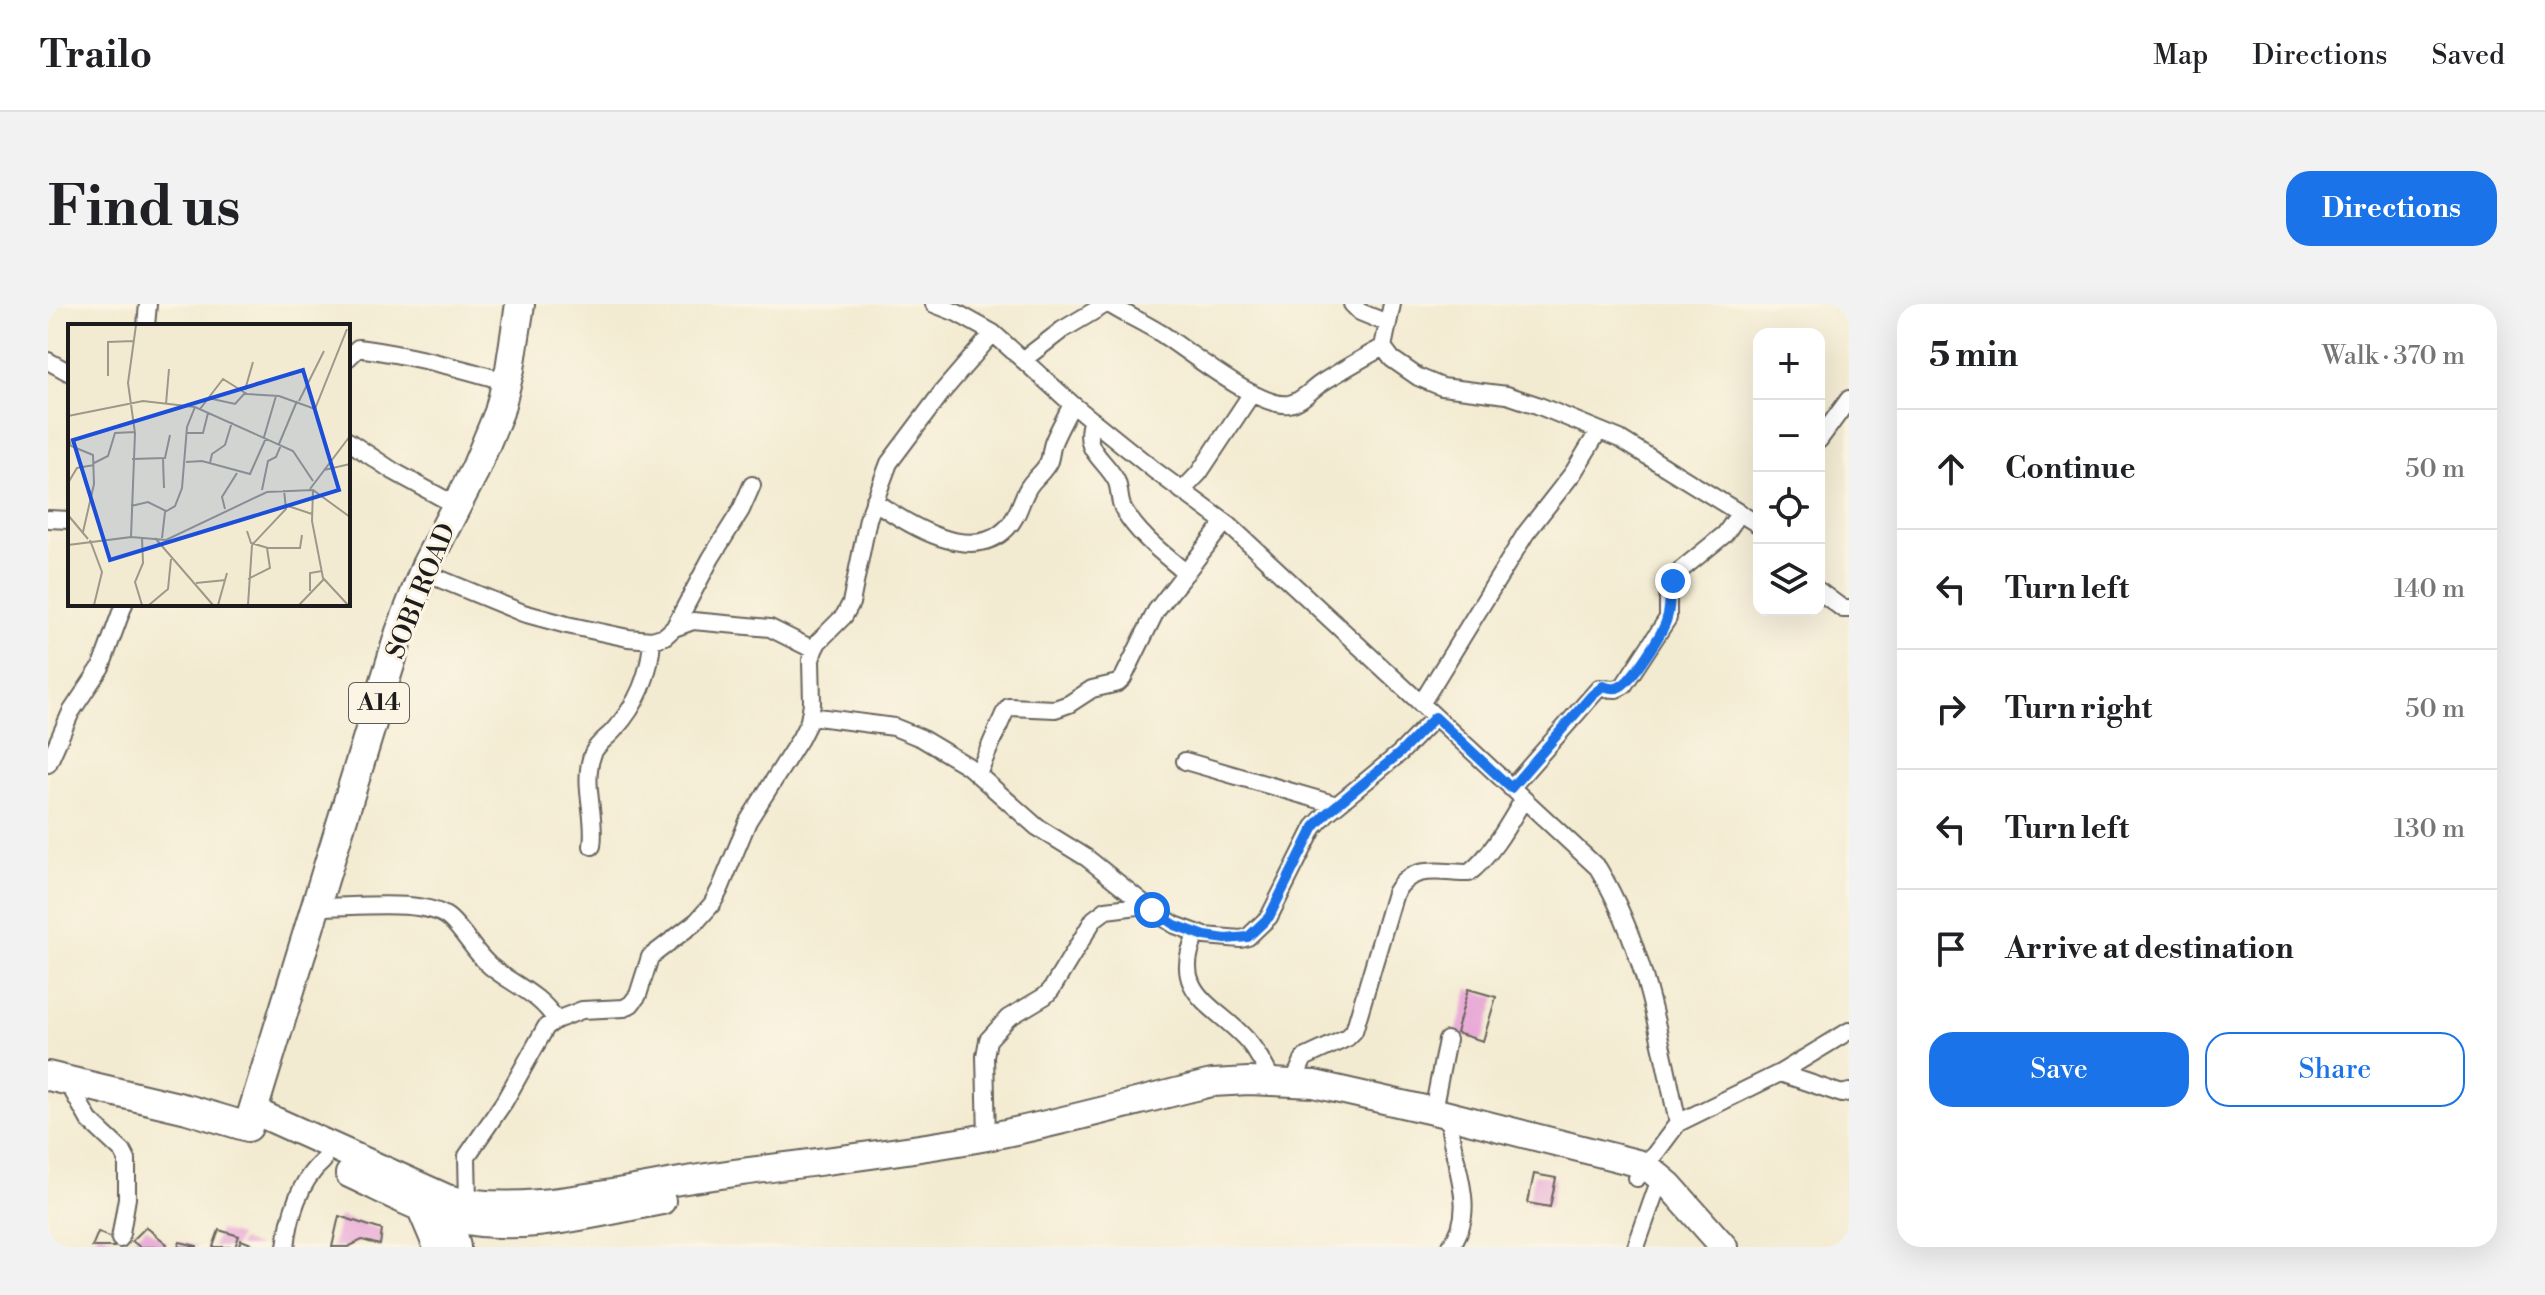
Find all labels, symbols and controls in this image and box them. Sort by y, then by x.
text: Trailo [40,32,152,79]
text: Map [2153,38,2208,73]
text: Directions [2252,38,2387,73]
text: Saved [2431,38,2505,73]
button: Directions [2286,171,2497,246]
text: Find us [48,173,241,243]
inset map [68,324,350,606]
map controls [1753,328,1825,616]
button: + [1753,328,1825,400]
text: 5 min [1929,335,2018,377]
text: Walk · 370 m [2322,340,2465,372]
button: − [1753,400,1825,472]
icon: ahead [1929,447,1973,491]
text: Continue [2005,450,2136,488]
text: 50 m [2405,453,2465,485]
button: locate [1753,472,1825,544]
street label: SOBI ROAD [379,518,463,664]
button: layers [1753,544,1825,616]
route end [1655,563,1691,599]
icon: left [1929,567,1973,611]
text: Turn left [2005,570,2129,608]
text: 140 m [2394,573,2465,605]
road number: A14 [349,683,409,723]
icon: right [1929,687,1973,731]
text: Turn right [2005,690,2152,728]
text: 50 m [2405,693,2465,725]
icon: left [1929,807,1973,851]
text: Turn left [2005,810,2129,848]
text: 130 m [2394,813,2465,845]
route start [1134,892,1170,928]
icon: arrive [1929,927,1973,971]
text: Arrive at destination [2005,930,2294,968]
button: Save [1929,1032,2189,1107]
button: Share [2205,1032,2465,1107]

